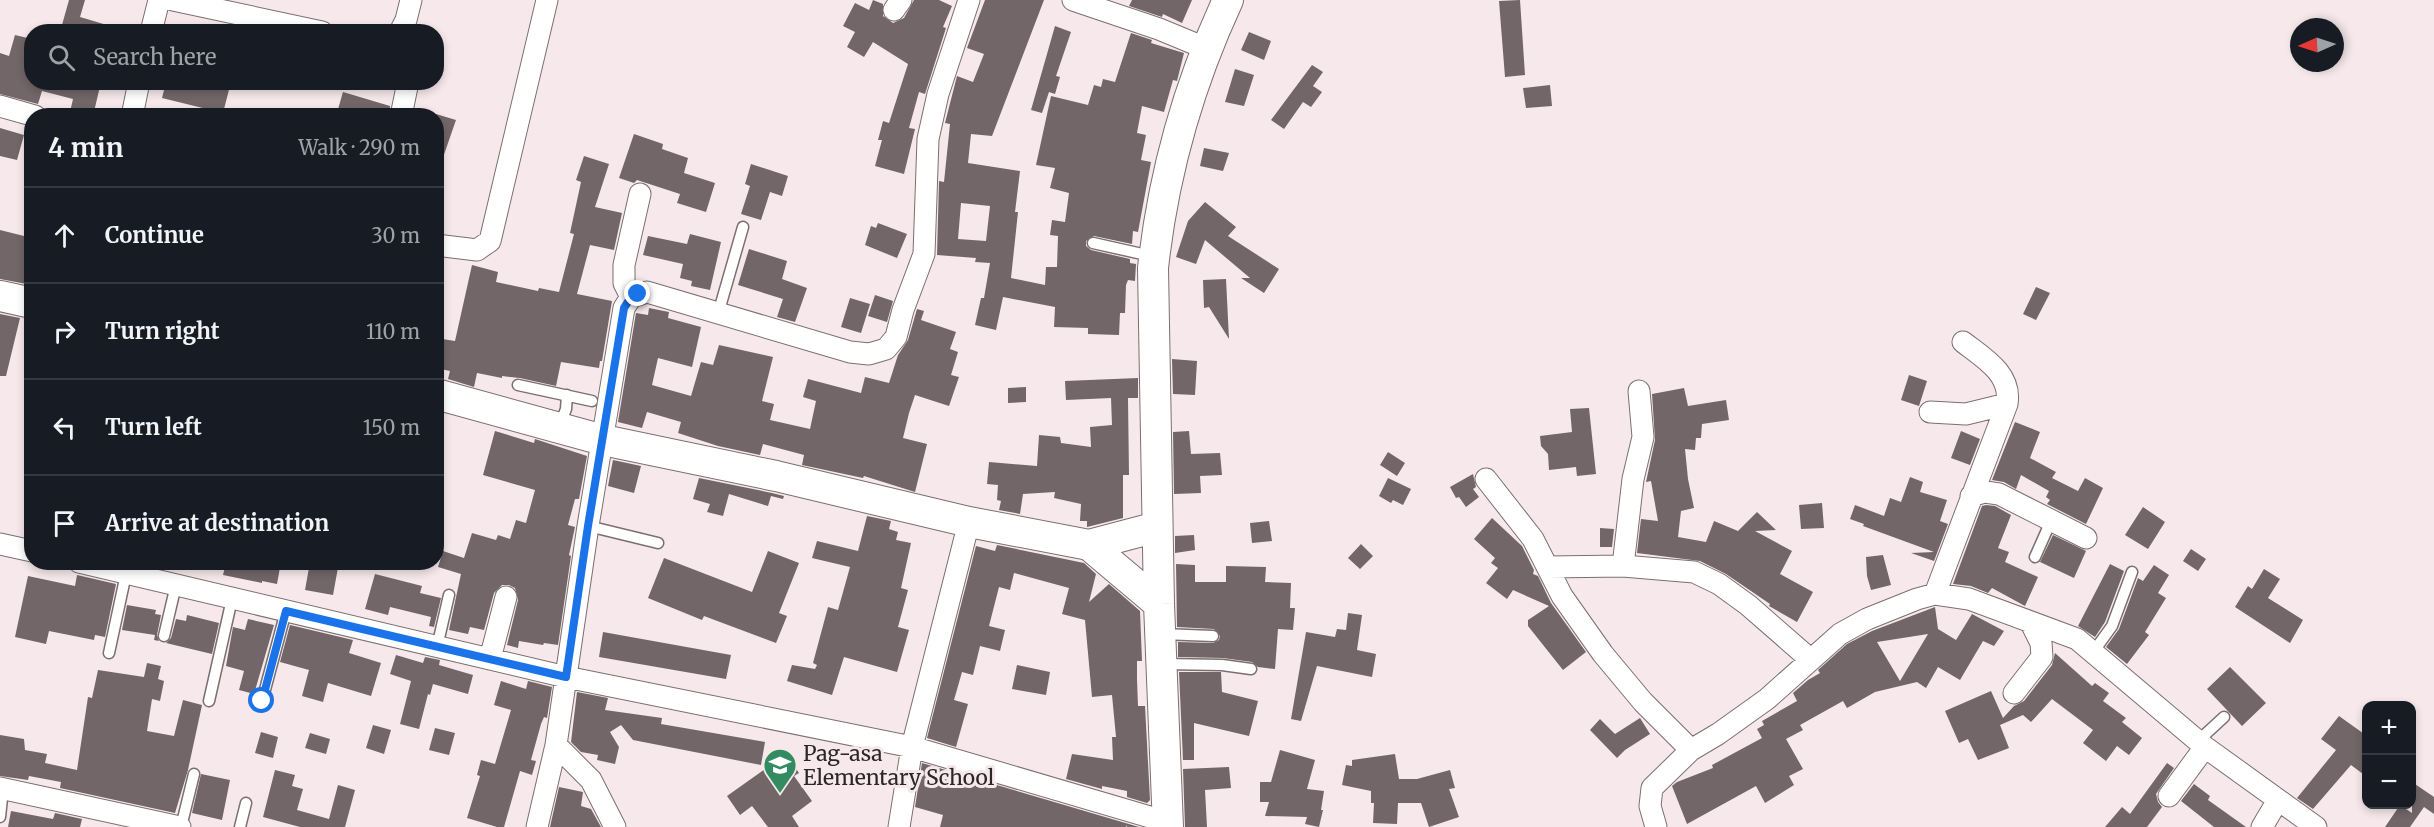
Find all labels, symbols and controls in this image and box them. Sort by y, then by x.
north arrow [2290,18,2344,72]
search box [24,24,444,90]
icon: search [45,41,78,74]
text: Search here [93,43,216,71]
text: 4 min [48,131,123,164]
text: Walk · 290 m [298,135,420,160]
icon: ahead [48,219,81,252]
text: Continue [105,221,204,249]
text: 30 m [371,223,420,248]
route end [624,280,650,306]
icon: right [48,315,81,348]
text: Turn right [105,317,219,345]
text: 110 m [366,319,420,344]
icon: left [48,411,81,444]
text: Turn left [105,413,202,441]
text: 150 m [363,415,420,440]
icon: arrive [48,507,81,540]
text: Arrive at destination [105,509,329,537]
route start [248,687,274,713]
map controls [2362,701,2416,809]
button: + [2362,701,2416,755]
place label: Pag-asa Elementary School [803,740,995,791]
school or university icon: Pag-asa Elementary School [762,747,798,794]
button: − [2362,755,2416,809]

